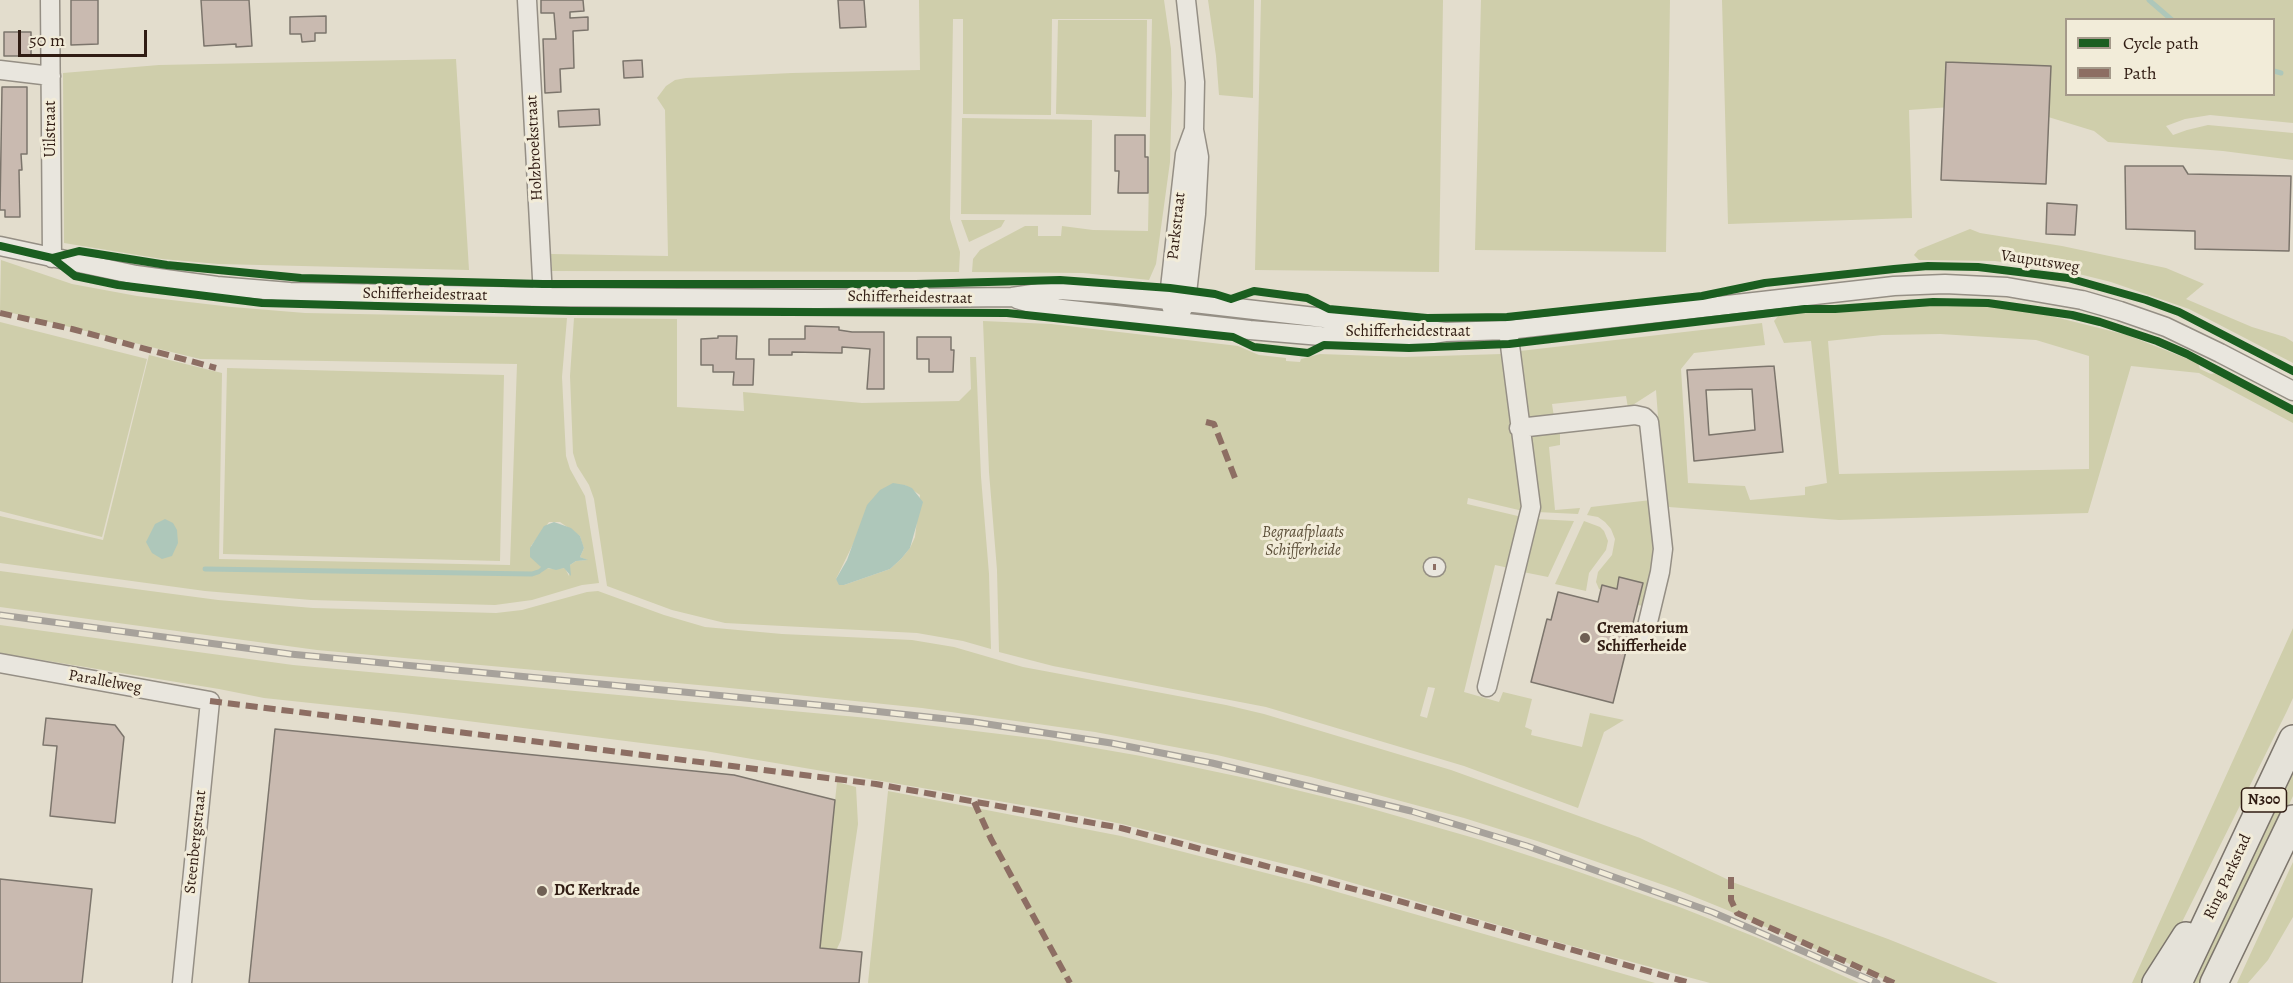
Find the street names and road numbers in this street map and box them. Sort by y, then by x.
street label: Holzbroekstraat [523,95,547,201]
street label: Uilstraat [41,101,61,157]
street label: Parkstraat [1164,191,1190,261]
street label: Vauputsweg [1999,246,2081,278]
street label: Schifferheidestraat [362,284,488,306]
street label: Schifferheidestraat [847,287,973,309]
street label: Schifferheidestraat [1346,322,1470,342]
street label: Parallelweg [67,666,143,698]
road number: N300 [2242,788,2286,812]
street label: Steenbergstraat [181,789,211,895]
street label: Ring Parkstad [2200,831,2256,923]

